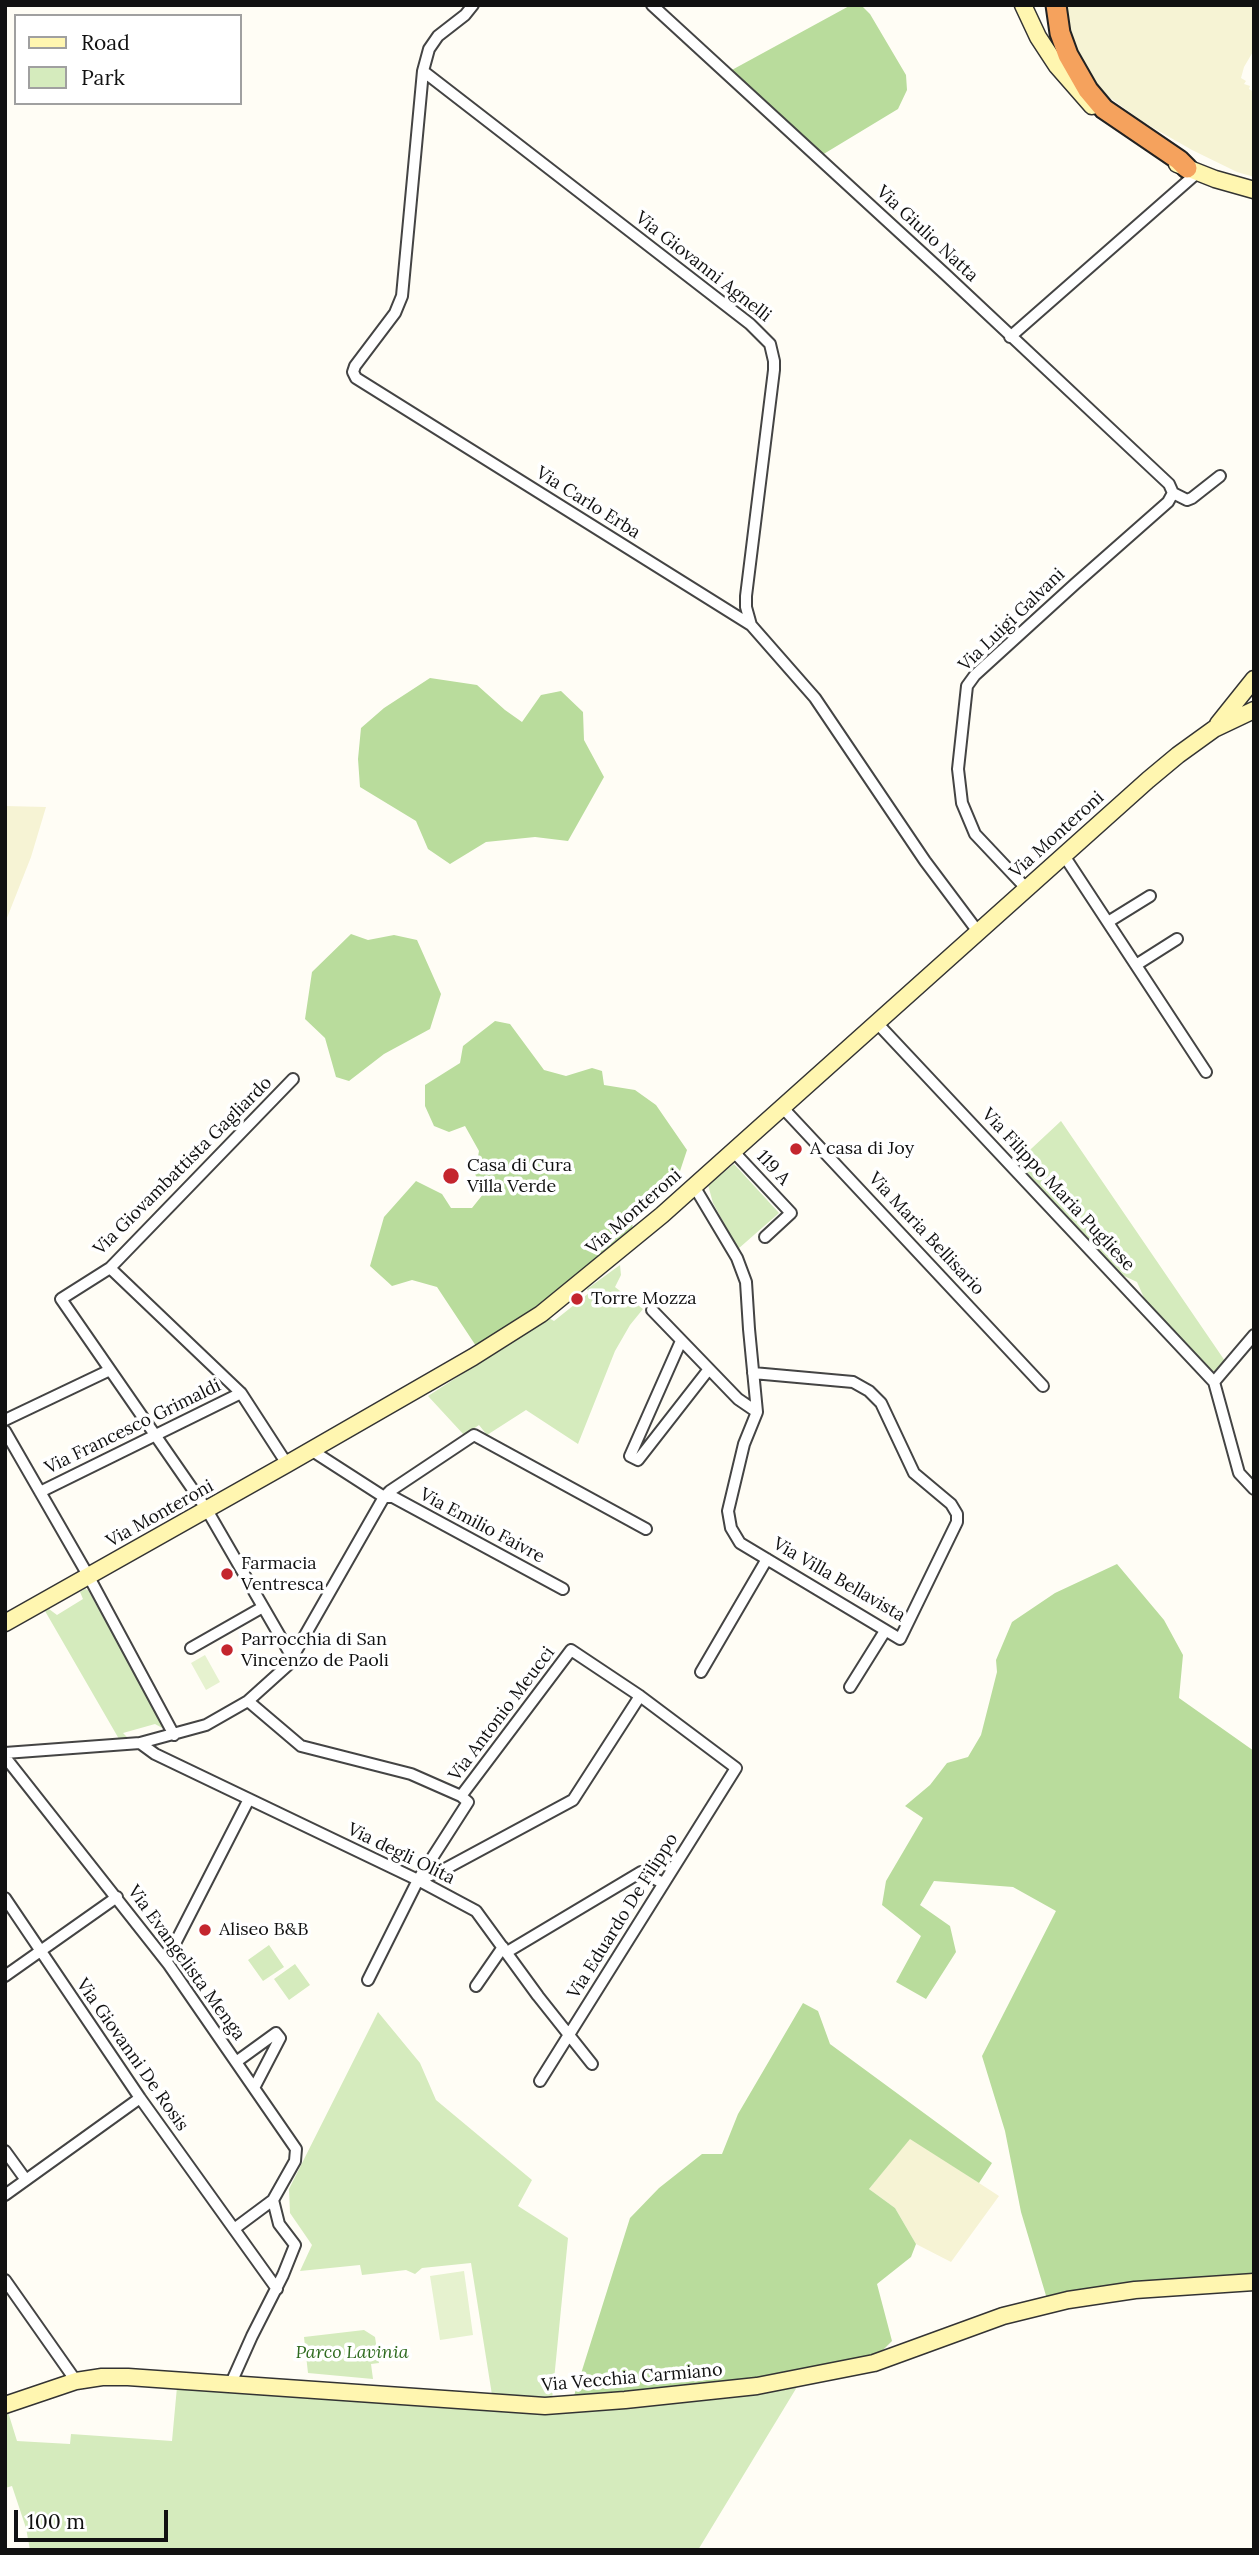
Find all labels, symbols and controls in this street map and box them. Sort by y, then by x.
legend [14,14,242,105]
text: Road [81,29,130,56]
text: Park [81,64,125,91]
street label: Via Giulio Natta [872,181,982,287]
street label: Via Giovanni Agnelli [631,207,775,327]
street label: Via Carlo Erba [532,462,644,544]
street label: Via Luigi Galvani [955,564,1069,676]
street label: Via Monteroni [1005,787,1109,883]
street label: Via Giovambattista Gagliardo [89,1072,277,1260]
street label: Via Filippo Maria Pugliese [977,1104,1139,1276]
place label: A casa di Joy [810,1138,914,1160]
marker: A casa di Joy [788,1141,804,1157]
street label: 119 A [752,1146,794,1190]
place label: Casa di Cura Villa Verde [467,1155,572,1198]
street label: Via Monteroni [582,1165,686,1259]
marker: Casa di Cura Villa Verde [441,1166,461,1186]
street label: Via Maria Bellisario [864,1168,988,1300]
place label: Torre Mozza [591,1288,697,1310]
marker: Torre Mozza [569,1291,585,1307]
street label: Via Francesco Grimaldi [41,1375,225,1479]
street label: Via Monteroni [103,1476,217,1552]
street label: Via Emilio Faivre [416,1484,548,1568]
street label: Via Villa Bellavista [769,1533,909,1627]
place label: Farmacia Ventresca [241,1553,324,1596]
marker: Farmacia Ventresca [219,1566,235,1582]
place label: Parrocchia di San Vincenzo de Paoli [241,1629,389,1672]
marker: Parrocchia di San Vincenzo de Paoli [219,1642,235,1658]
street label: Via Antonio Meucci [445,1643,559,1785]
street label: Via degli Olita [344,1819,458,1889]
street label: Via Eduardo De Filippo [563,1829,683,2003]
street label: Via Evangelista Menga [123,1881,249,2045]
place label: Aliseo B&B [219,1919,308,1941]
marker: Aliseo B&B [197,1922,213,1938]
street label: Via Giovanni De Rosis [71,1975,193,2135]
park label: Parco Lavinia [295,2342,409,2364]
street label: Via Vecchia Carmiano [541,2359,723,2397]
scale bar [18,2496,172,2540]
text: 100 m [27,2508,85,2535]

